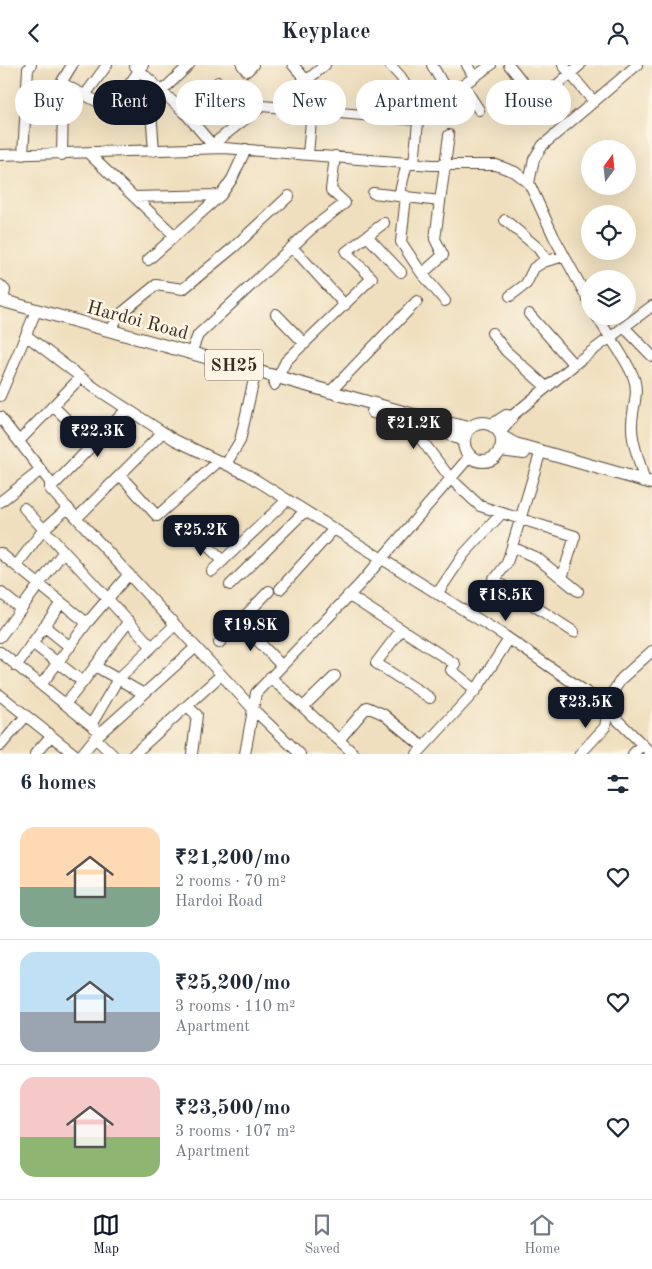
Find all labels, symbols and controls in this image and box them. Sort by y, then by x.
icon: back [20,19,48,47]
icon: person [604,19,632,47]
text: Keyplace [281,21,371,43]
chip: Buy [15,80,83,125]
chip: Rent [93,80,166,125]
chip: Filters [176,80,263,125]
chip: New [273,80,346,125]
chip: Apartment [356,80,476,125]
chip: House [486,80,571,125]
north arrow [581,140,636,195]
map controls [581,140,636,325]
button: locate [581,205,636,260]
button: layers [581,270,636,325]
street label: Hardoi Road [85,299,190,344]
road number: SH25 [205,349,263,381]
pin: ₹21.2K [373,407,455,450]
pin: ₹22.3K [57,415,139,458]
text: ₹21.2K [387,416,441,432]
text: ₹22.3K [71,424,125,440]
pin: ₹25.2K [160,515,242,557]
text: ₹25.2K [174,523,228,539]
pin: ₹18.5K [465,579,547,622]
text: ₹18.5K [479,588,533,604]
pin: ₹19.8K [210,609,292,652]
text: ₹19.8K [224,618,278,634]
pin: ₹23.5K [545,687,627,729]
text: ₹23.5K [559,695,613,711]
icon: filters [604,770,632,798]
text: 6 homes [20,773,96,794]
icon: home [60,847,120,907]
text: ₹21,200/mo [175,848,291,869]
icon: heart [604,863,632,891]
text: 2 rooms · 70 m² [175,874,286,890]
text: Hardoi Road [175,894,263,910]
icon: home [60,972,120,1032]
text: ₹25,200/mo [175,973,291,994]
icon: heart [604,988,632,1016]
text: 3 rooms · 110 m² [175,999,295,1015]
text: Apartment [175,1019,250,1035]
icon: home [60,1097,120,1157]
text: ₹23,500/mo [175,1098,291,1119]
icon: heart [604,1113,632,1141]
text: 3 rooms · 107 m² [175,1124,295,1140]
text: Apartment [175,1144,250,1160]
tab: Map [92,1211,120,1258]
tab: Saved [304,1211,340,1258]
tab: Home [524,1211,560,1258]

